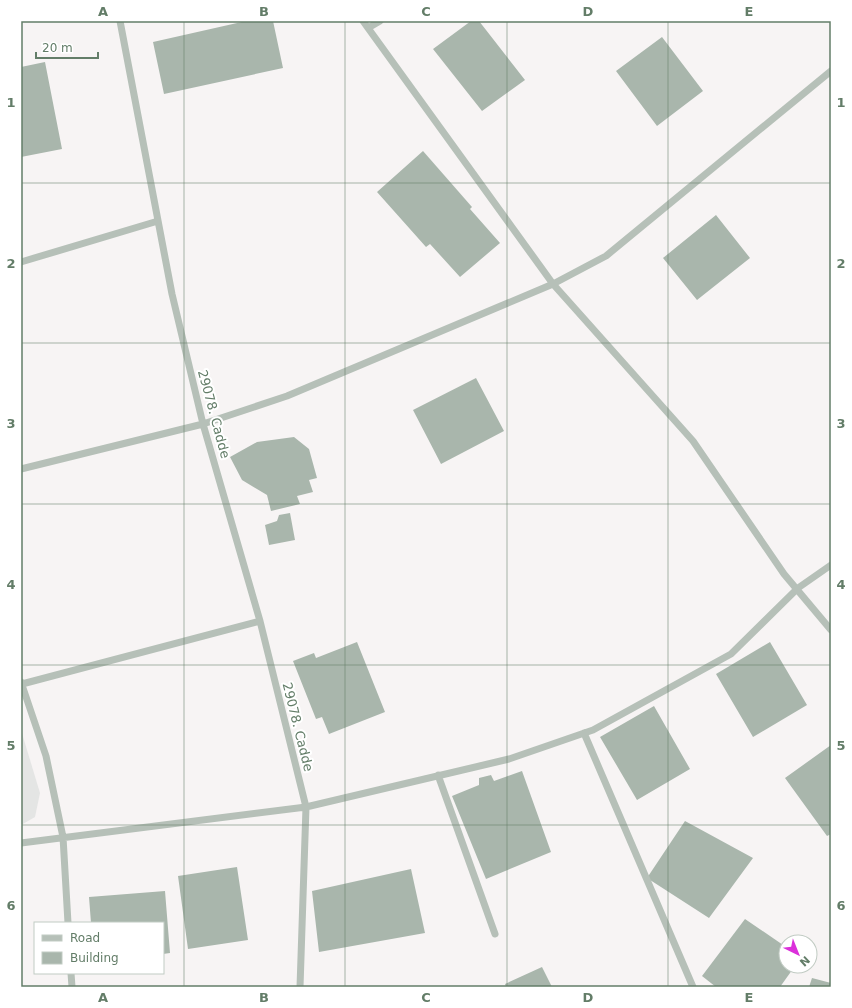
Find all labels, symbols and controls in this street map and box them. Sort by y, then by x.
text: A [98,4,108,19]
text: B [259,4,269,19]
text: C [421,4,431,19]
text: D [583,4,594,19]
text: E [745,4,753,19]
scale bar [36,34,98,60]
text: 20 m [42,41,73,55]
text: 1 [6,95,16,110]
text: 1 [836,95,846,110]
text: 2 [6,256,16,271]
text: 2 [836,256,846,271]
street label: 29078. Cadde [195,368,233,460]
text: 3 [6,416,16,431]
text: 3 [836,416,846,431]
text: 4 [6,577,16,592]
text: 4 [836,577,846,592]
street label: 29078. Cadde [280,681,316,773]
text: 5 [6,738,16,753]
text: 5 [836,738,846,753]
text: 6 [6,898,16,913]
text: 6 [836,898,846,913]
legend [34,922,164,974]
text: Road [70,931,100,945]
north arrow [778,934,818,974]
text: Building [70,951,119,965]
text: N [797,953,812,969]
text: A [98,990,108,1005]
text: B [259,990,269,1005]
text: C [421,990,431,1005]
text: D [583,990,594,1005]
text: E [745,990,753,1005]

